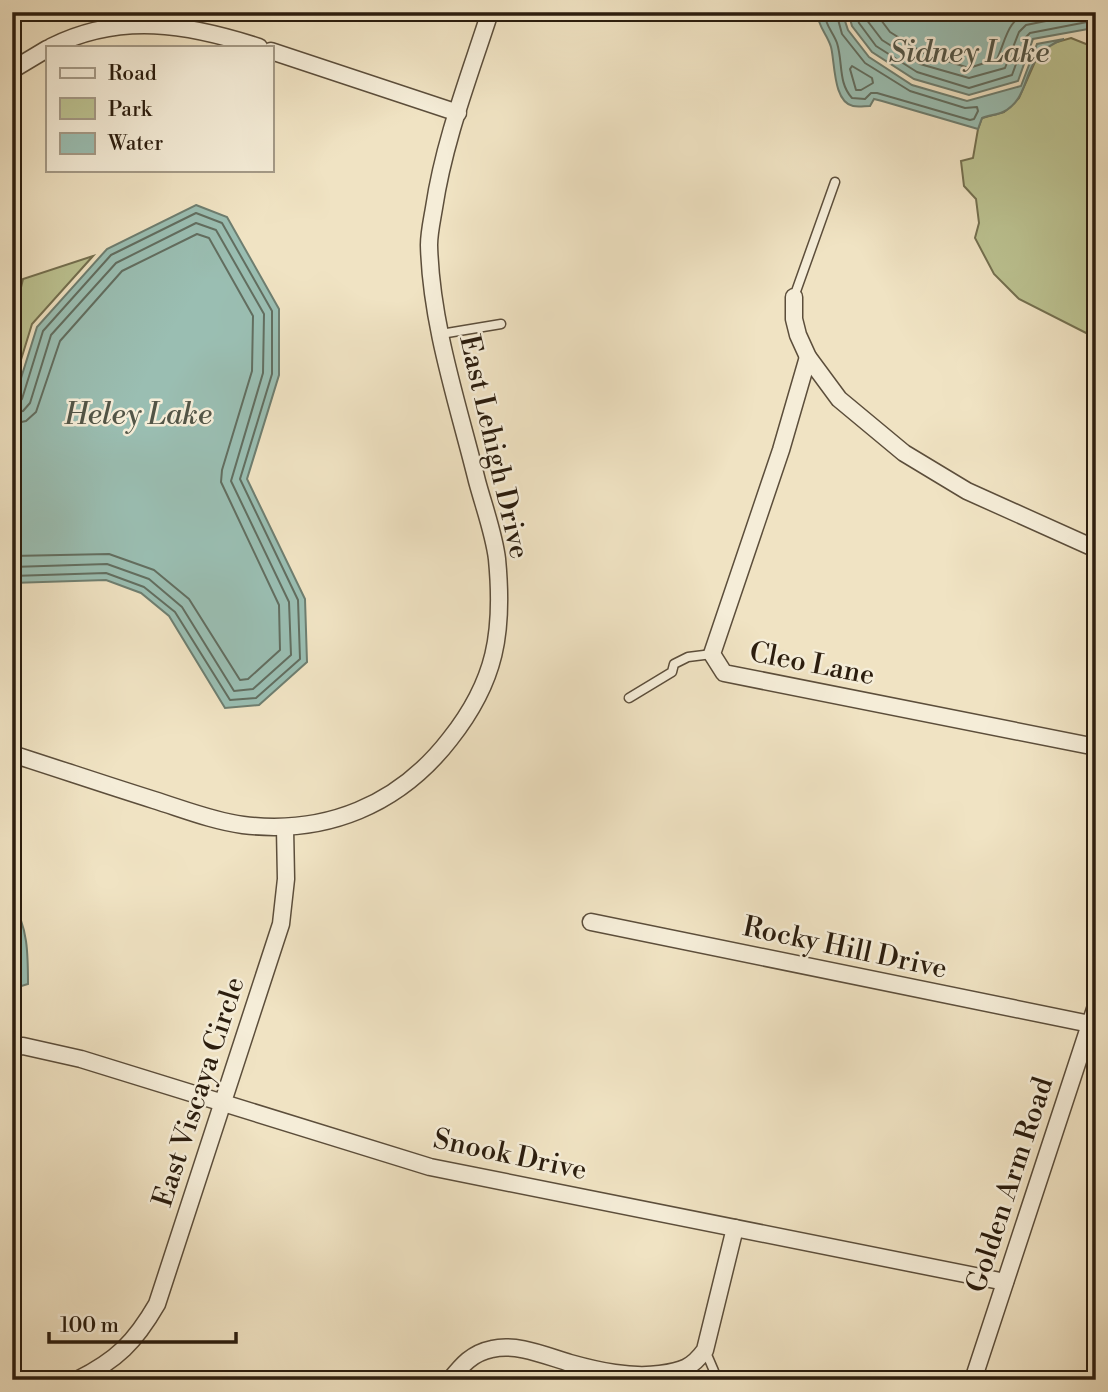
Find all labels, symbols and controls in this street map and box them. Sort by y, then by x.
water label: Sidney Lake [889,34,1049,72]
legend [46,46,273,172]
text: Road [108,61,157,87]
text: Park [108,97,153,123]
text: Water [107,131,163,157]
street label: East Lehigh Drive [451,332,537,562]
water label: Heley Lake [63,396,212,434]
street label: Cleo Lane [746,635,878,693]
street label: Rocky Hill Drive [740,909,950,987]
street label: East Viscaya Circle [145,973,253,1211]
street label: Golden Arm Road [959,1073,1061,1297]
street label: Snook Drive [430,1122,590,1188]
scale bar [49,1301,236,1345]
text: 100 m [60,1313,119,1339]

